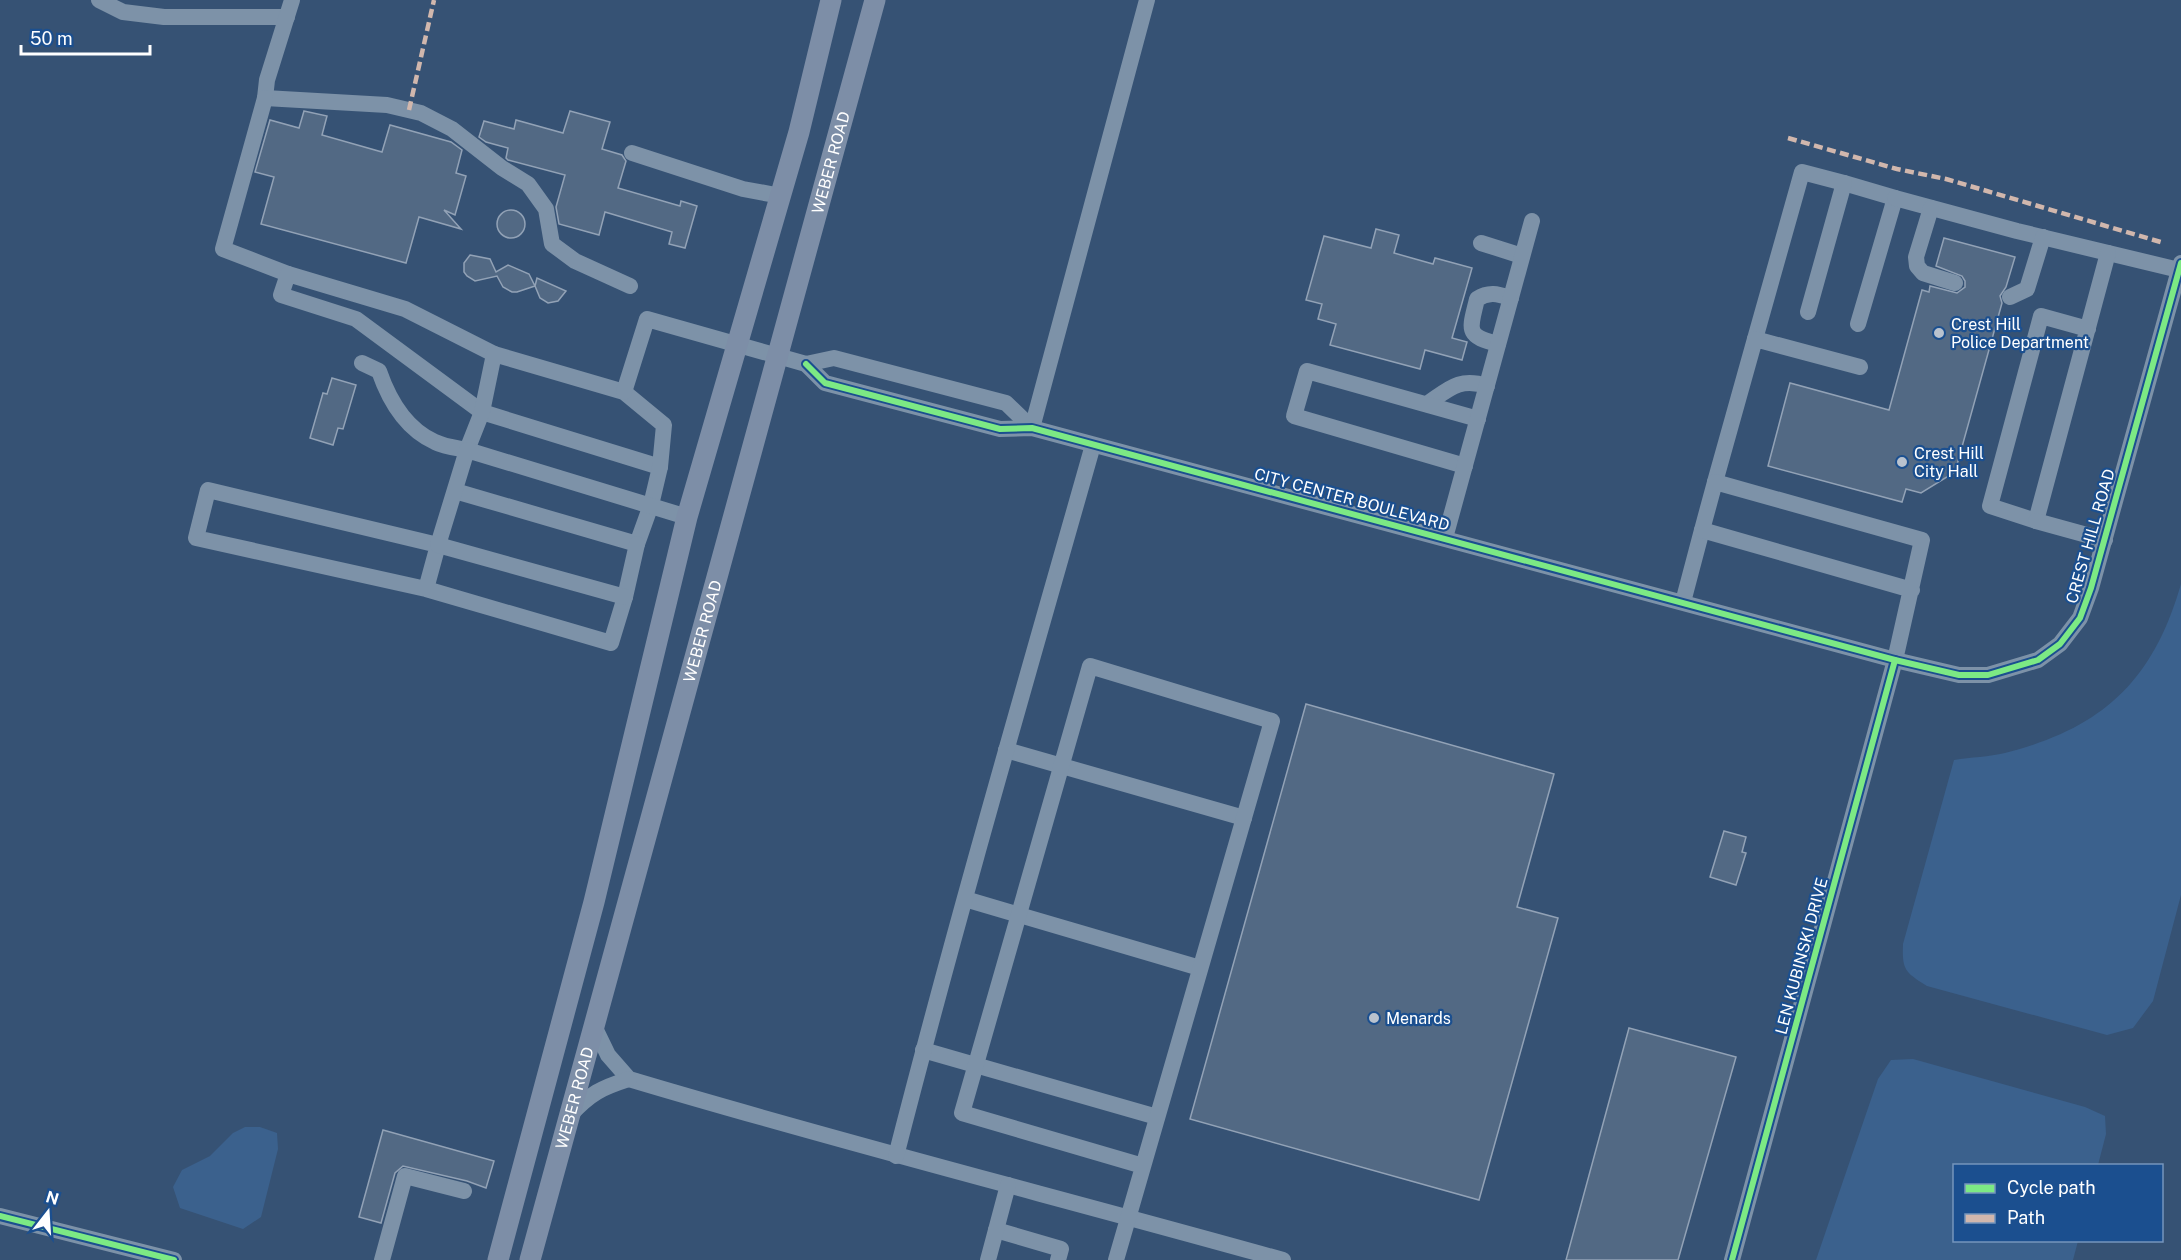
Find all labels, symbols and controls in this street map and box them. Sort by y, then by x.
scale bar [21,18,150,56]
text: 50 m [30,28,73,49]
street label: WEBER ROAD [808,109,854,216]
place label: Crest Hill Police Department [1951,315,2089,352]
marker: Crest Hill Police Department [1932,326,1946,340]
place label: Crest Hill City Hall [1914,444,1984,481]
marker: Crest Hill City Hall [1895,455,1909,469]
street label: CITY CENTER BOULEVARD [1252,464,1452,535]
street label: CREST HILL ROAD [2062,467,2119,606]
street label: WEBER ROAD [680,578,726,685]
street label: LEN KUBINSKI DRIVE [1771,876,1832,1037]
place label: Menards [1386,1009,1451,1028]
marker: Menards [1367,1011,1381,1025]
street label: WEBER ROAD [552,1045,598,1151]
legend [1953,1164,2163,1242]
text: Cycle path [2007,1177,2096,1198]
north arrow [18,1182,78,1242]
text: N [43,1187,61,1209]
text: Path [2007,1207,2045,1228]

